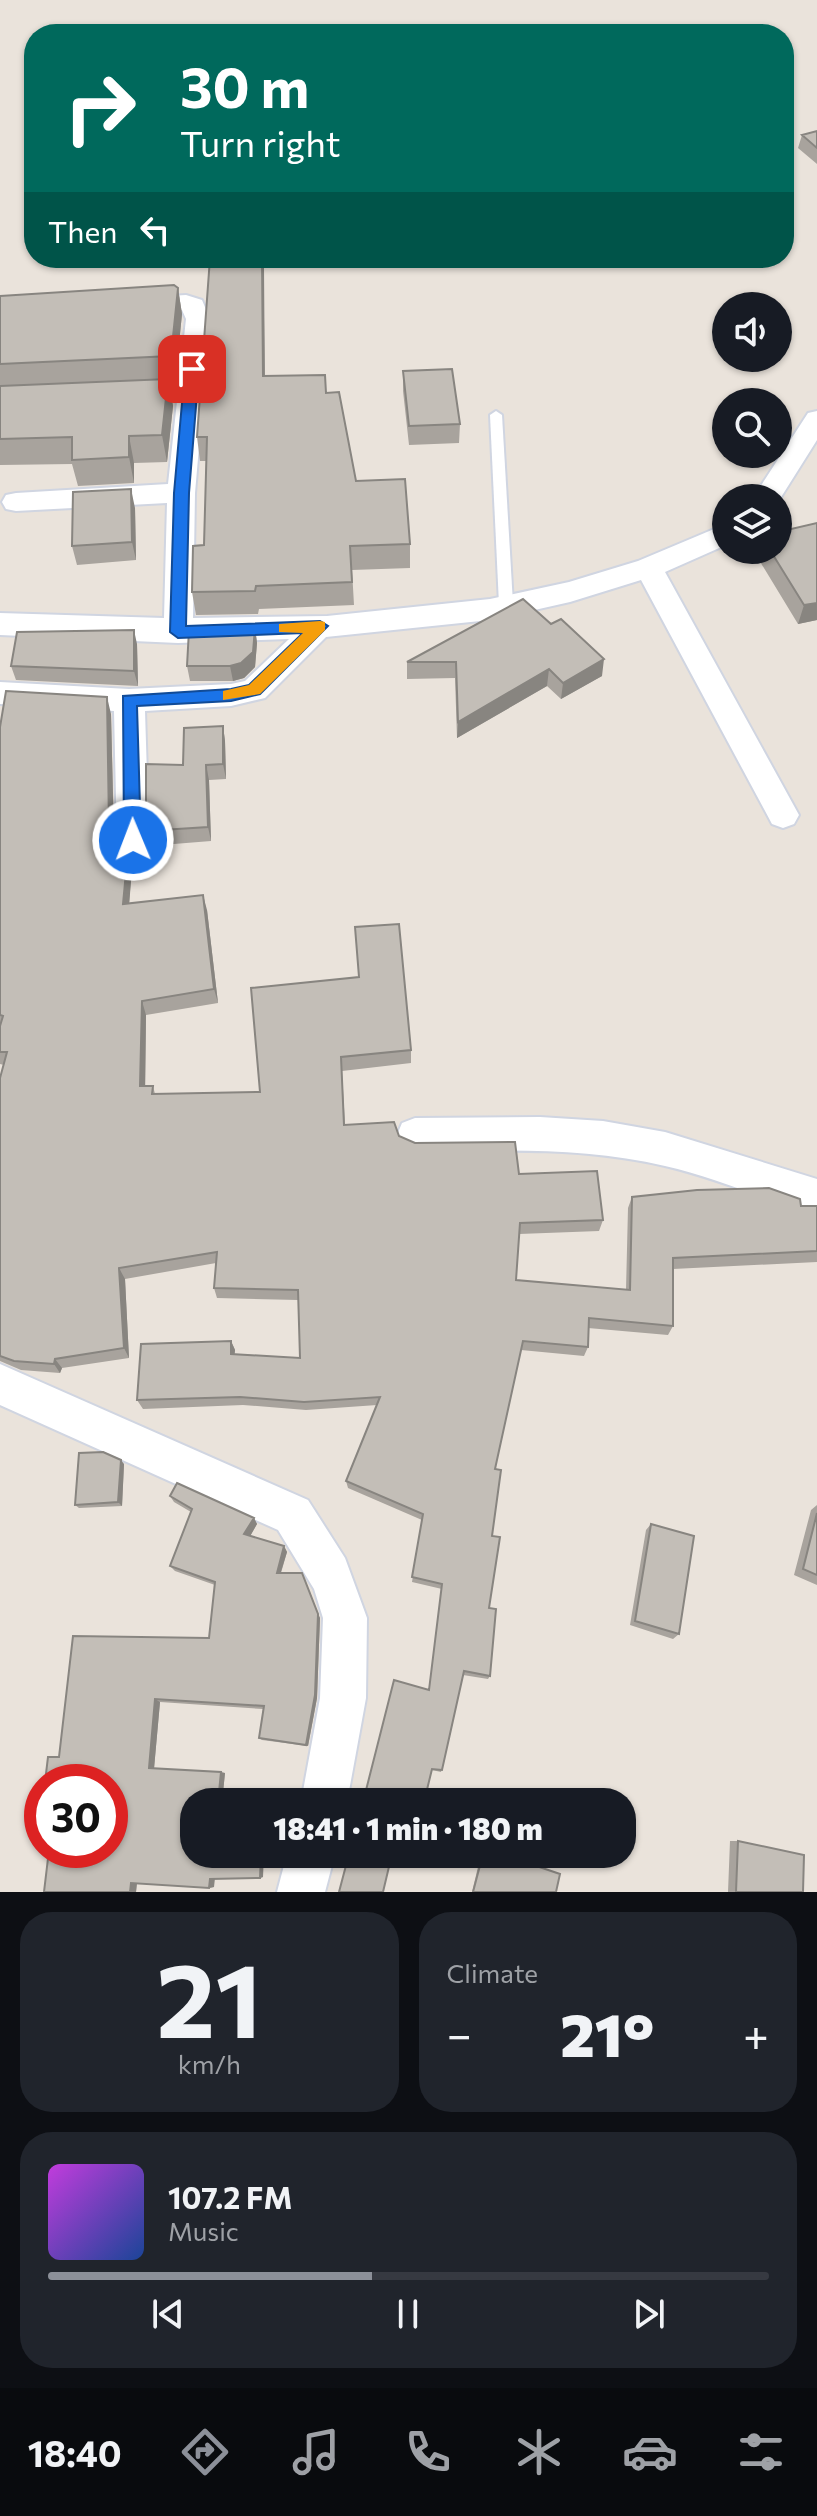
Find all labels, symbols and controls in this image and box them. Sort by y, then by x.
text: 30 m [180,51,309,120]
icon: right [48,56,152,160]
text: Turn right [180,120,341,164]
icon: left [133,208,177,252]
text: Then [48,212,117,249]
map controls [712,292,792,564]
button: sound [712,292,792,372]
pin [158,335,226,403]
icon: arrive [170,347,214,391]
button: search [712,388,792,468]
button: layers [712,484,792,564]
position arrow [91,798,175,882]
speed limit sign: 30 [24,1764,128,1868]
text: 18:41 · 1 min · 180 m [273,1809,543,1846]
text: 21 [156,1932,262,2059]
text: Climate [447,1957,538,1988]
text: 21° [560,1996,654,2069]
text: − [447,2006,472,2060]
text: + [743,2006,769,2060]
text: km/h [178,2048,241,2079]
text: 107.2 FM [168,2178,292,2215]
text: Music [168,2215,239,2246]
icon: previous [146,2292,190,2336]
icon: pause [386,2292,430,2336]
icon: next [627,2292,671,2336]
icon: directions [177,2424,233,2480]
icon: music [288,2424,344,2480]
icon: phone [400,2424,456,2480]
icon: climate [511,2424,567,2480]
icon: car [622,2424,678,2480]
icon: filters [733,2424,789,2480]
text: 18:40 [28,2430,122,2474]

